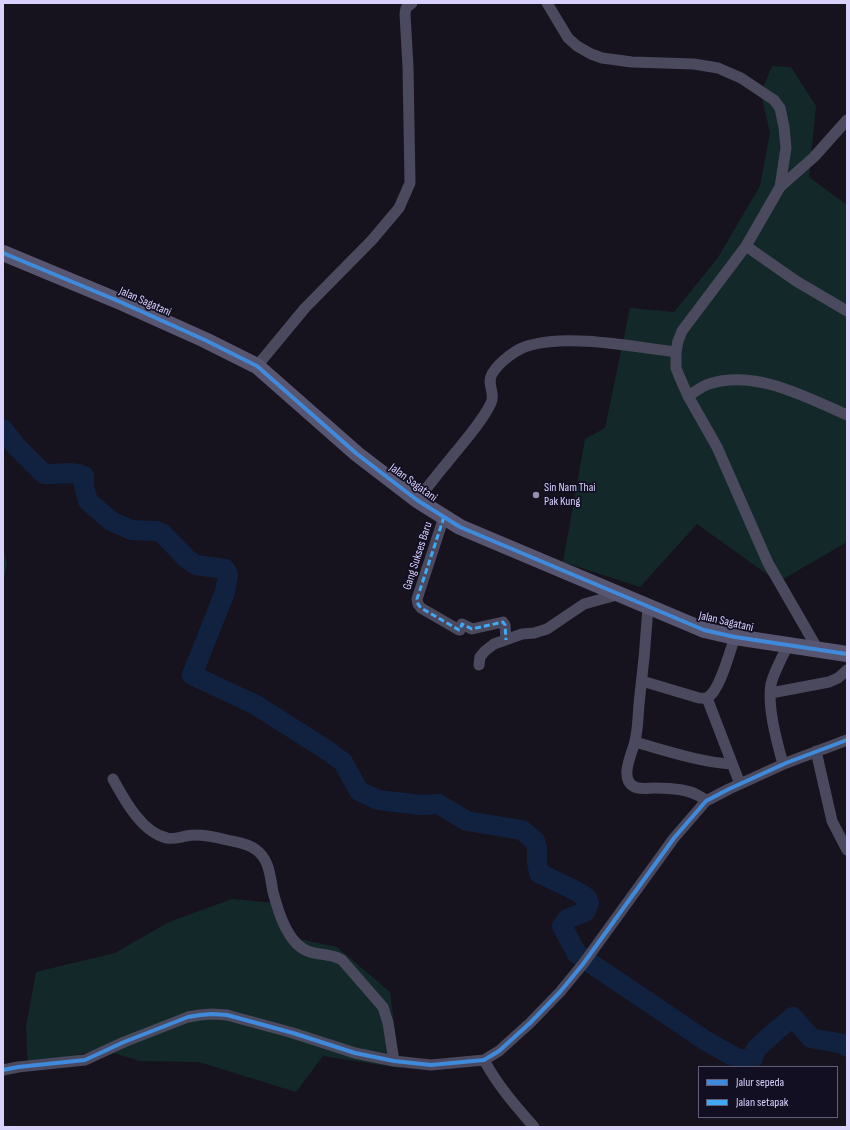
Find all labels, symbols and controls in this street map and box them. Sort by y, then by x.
street label: Jalan Sagatani [117,284,173,320]
street label: Jalan Sagatani [386,461,440,505]
place label: Sin Nam Thai Pak Kung [544,481,596,509]
marker: Sin Nam Thai Pak Kung [531,490,541,500]
street label: Gang Sukses Baru [400,520,436,592]
street label: Jalan Sagatani [697,609,755,635]
legend [698,1066,838,1118]
text: Jalur sepeda [736,1075,784,1090]
text: Jalan setapak [736,1095,788,1110]

